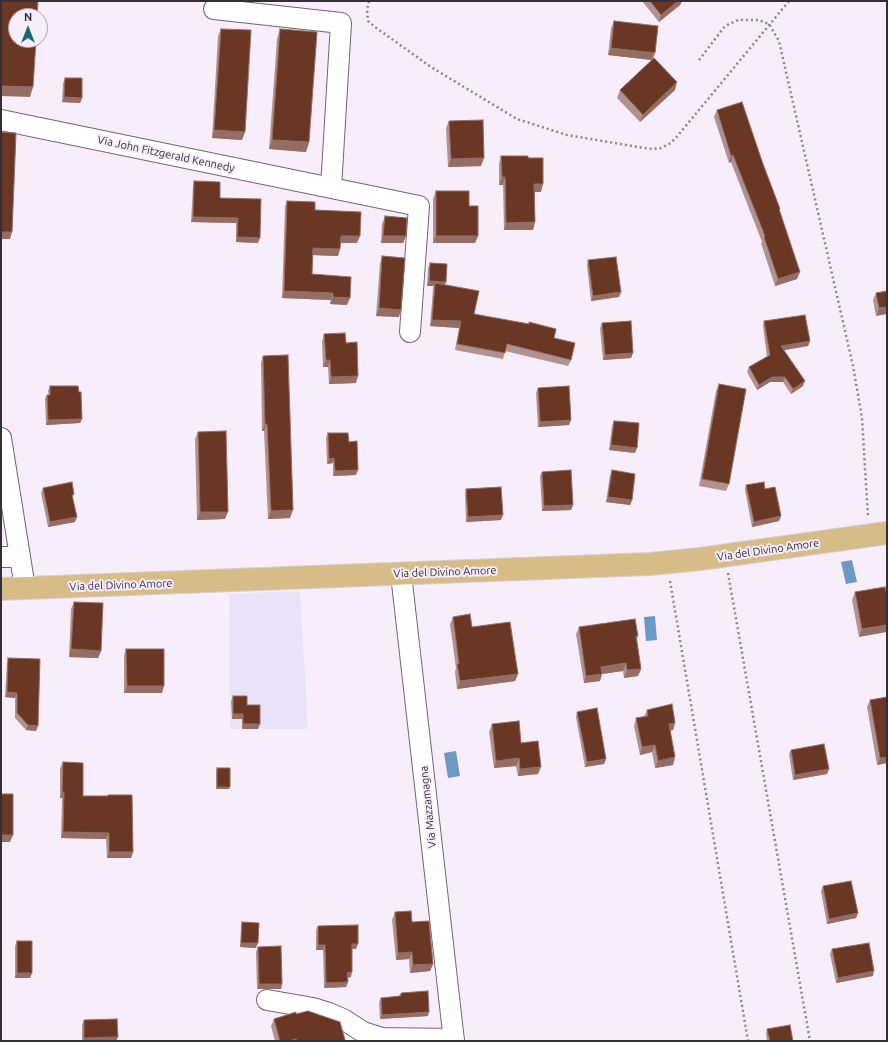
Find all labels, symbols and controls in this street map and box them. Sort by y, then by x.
north arrow [8,8,48,48]
text: N [24,11,32,23]
street label: Via John Fitzgerald Kennedy [96,133,236,175]
street label: Via del Divino Amore [716,536,820,564]
street label: Via del Divino Amore [393,564,497,580]
street label: Via del Divino Amore [69,577,173,593]
street label: Via Mazzamagna [417,765,439,849]

